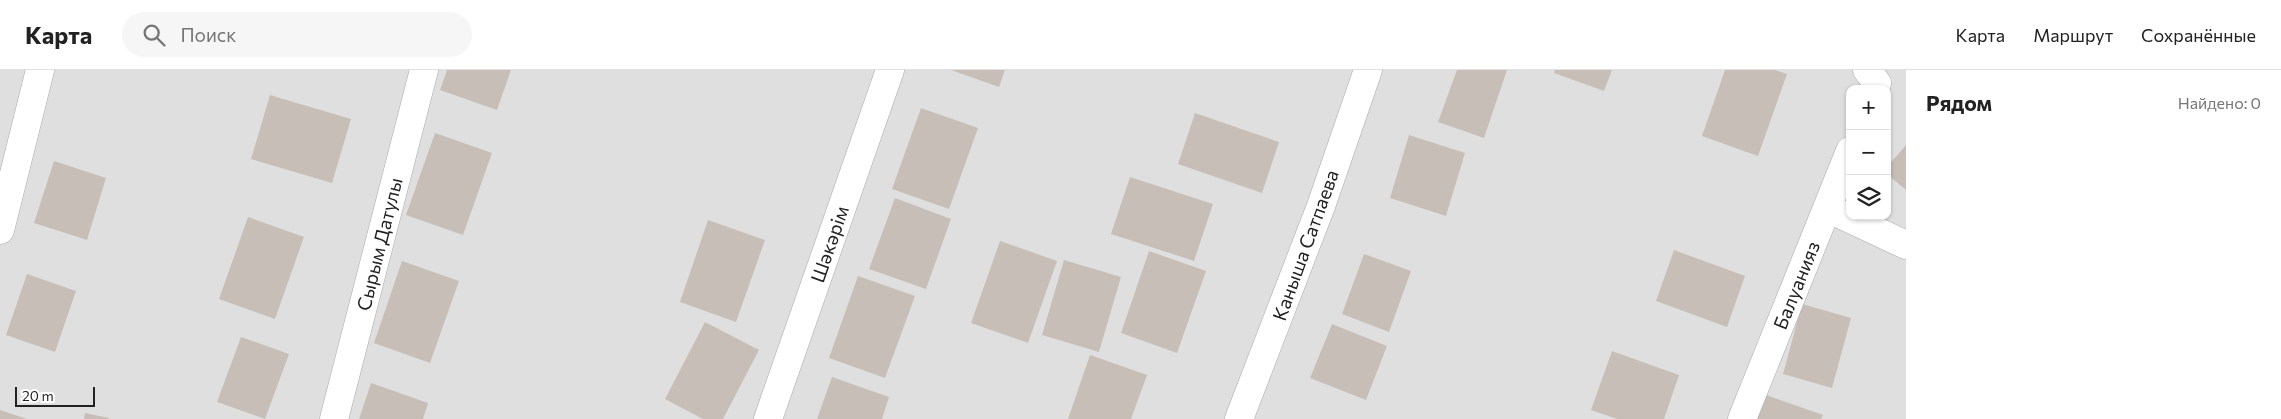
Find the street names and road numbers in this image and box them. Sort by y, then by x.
street label: Каныша Сатпаева [1267,166,1343,324]
street label: Сырым Датулы [351,175,407,313]
street label: Шәкәрім [805,203,853,285]
street label: Балуанияз [1768,238,1824,332]

